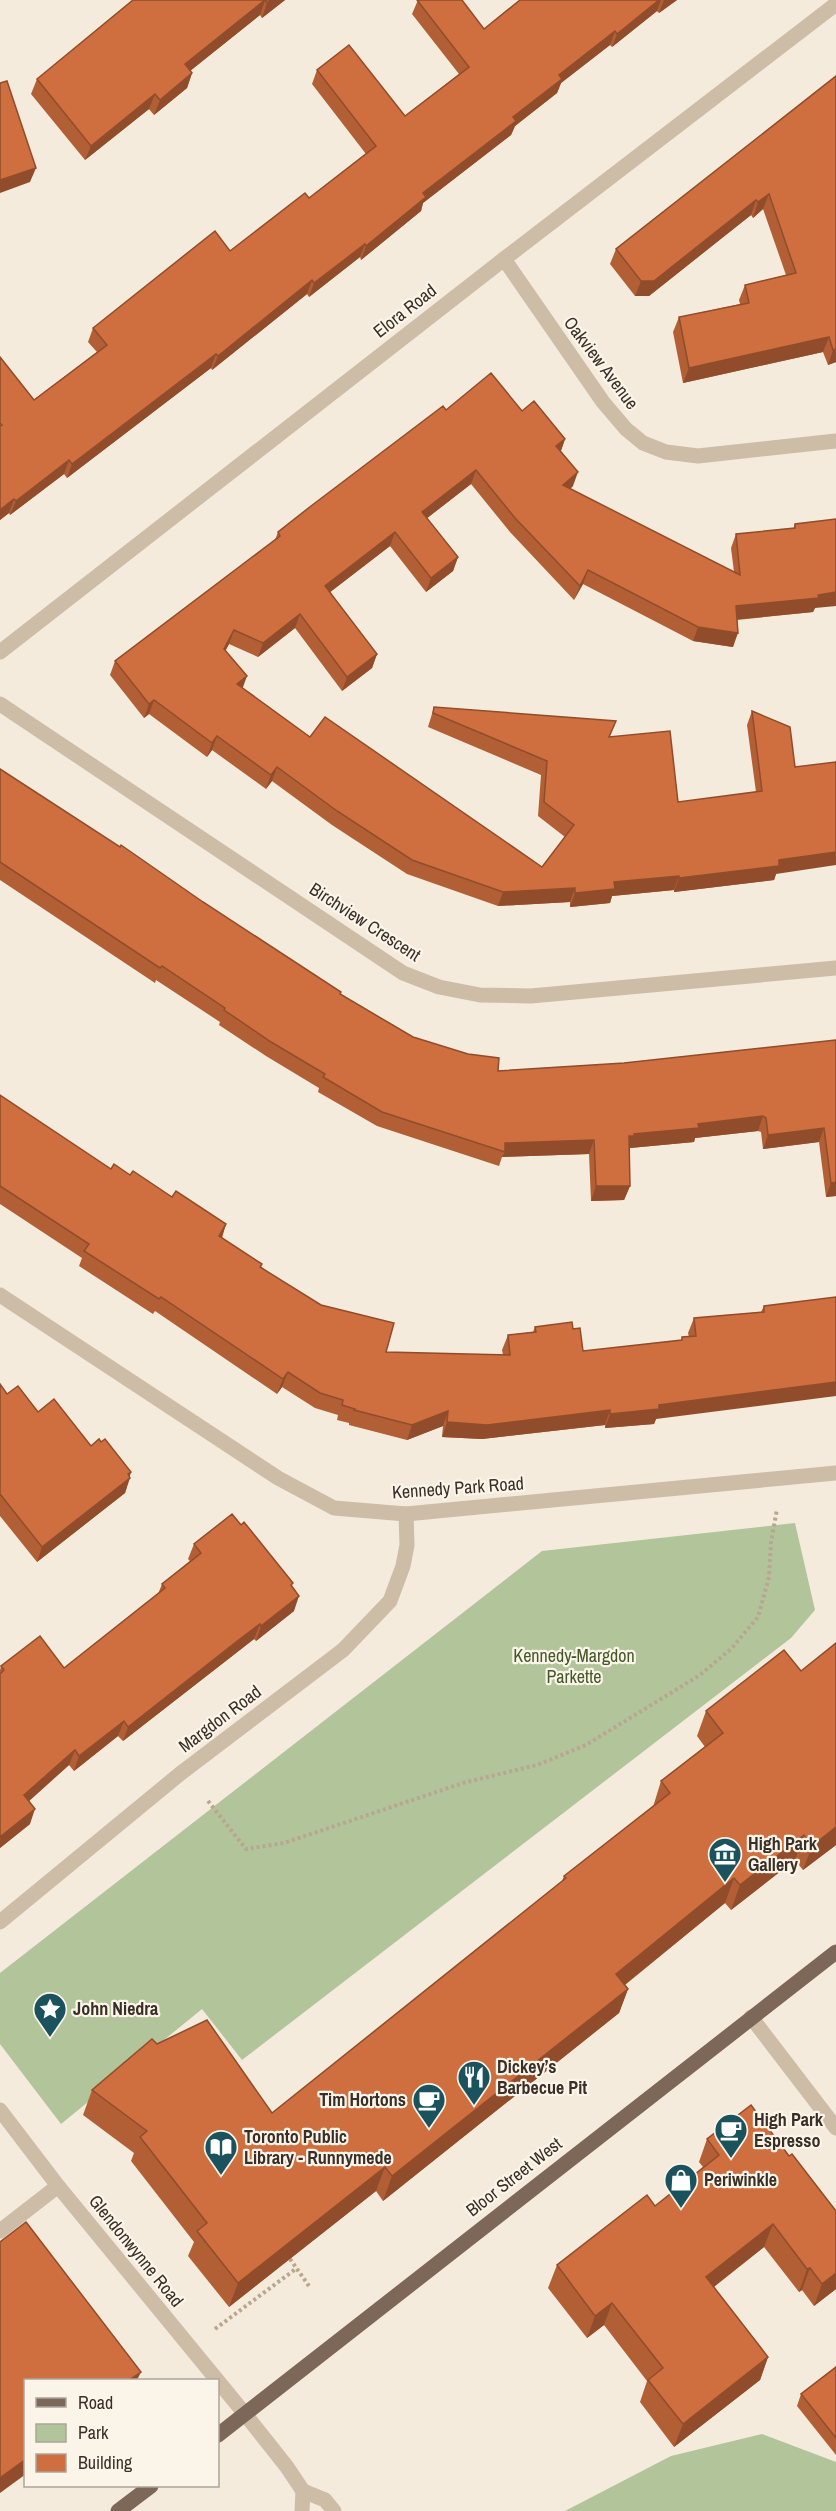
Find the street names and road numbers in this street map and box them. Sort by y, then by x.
street label: Elora Road [368,278,441,343]
street label: Oakview Avenue [558,311,645,414]
street label: Birchview Crescent [305,876,426,967]
street label: Kennedy Park Road [391,1470,525,1505]
street label: Margdon Road [173,1679,266,1758]
street label: Bloor Street West [461,2131,567,2222]
street label: Glendonwynne Road [83,2189,189,2312]

